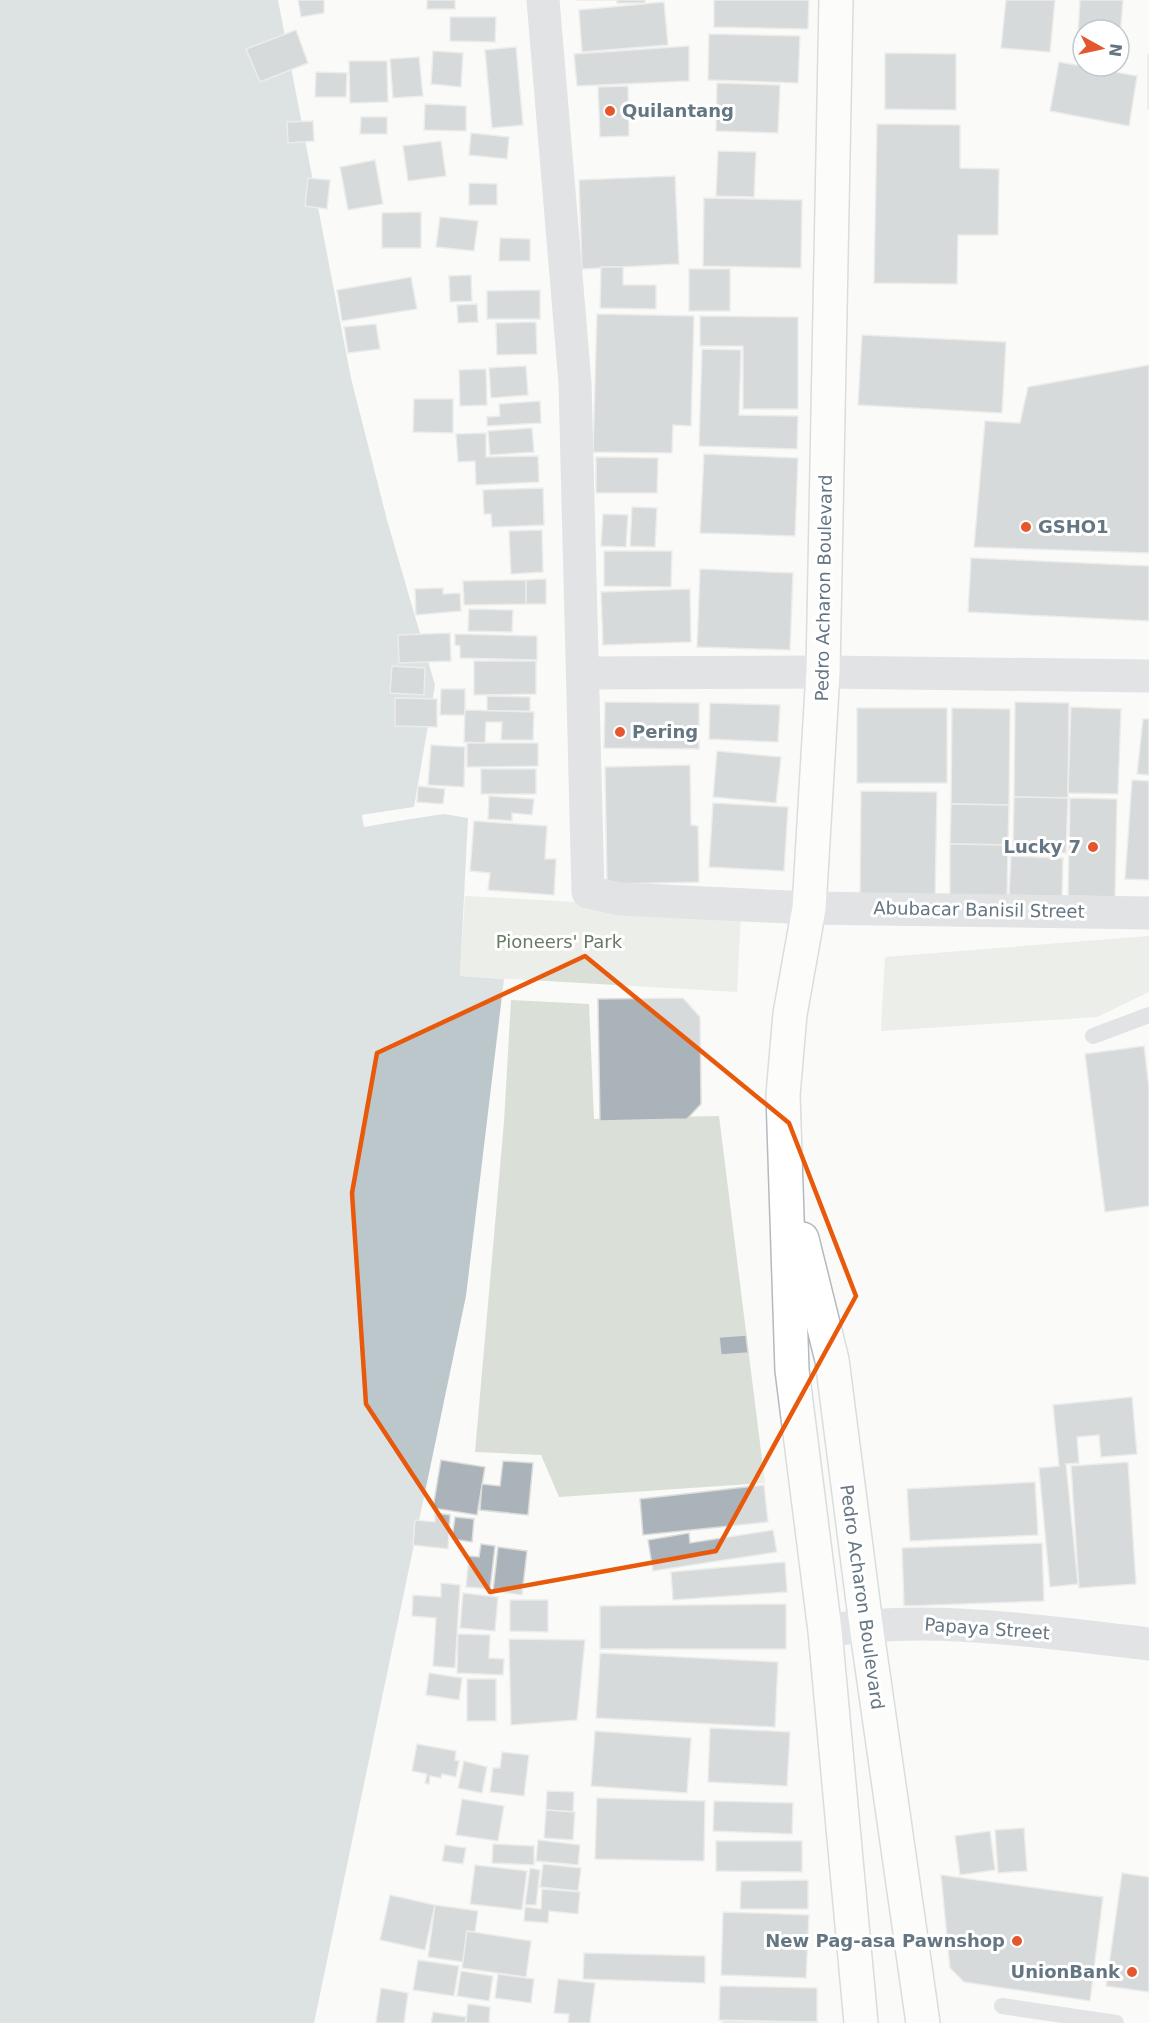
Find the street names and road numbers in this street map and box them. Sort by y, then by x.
street label: Pedro Acharon Boulevard [811,474,836,702]
street label: Abubacar Banisil Street [873,897,1085,922]
street label: Pedro Acharon Boulevard [836,1483,889,1711]
street label: Papaya Street [924,1614,1050,1643]

